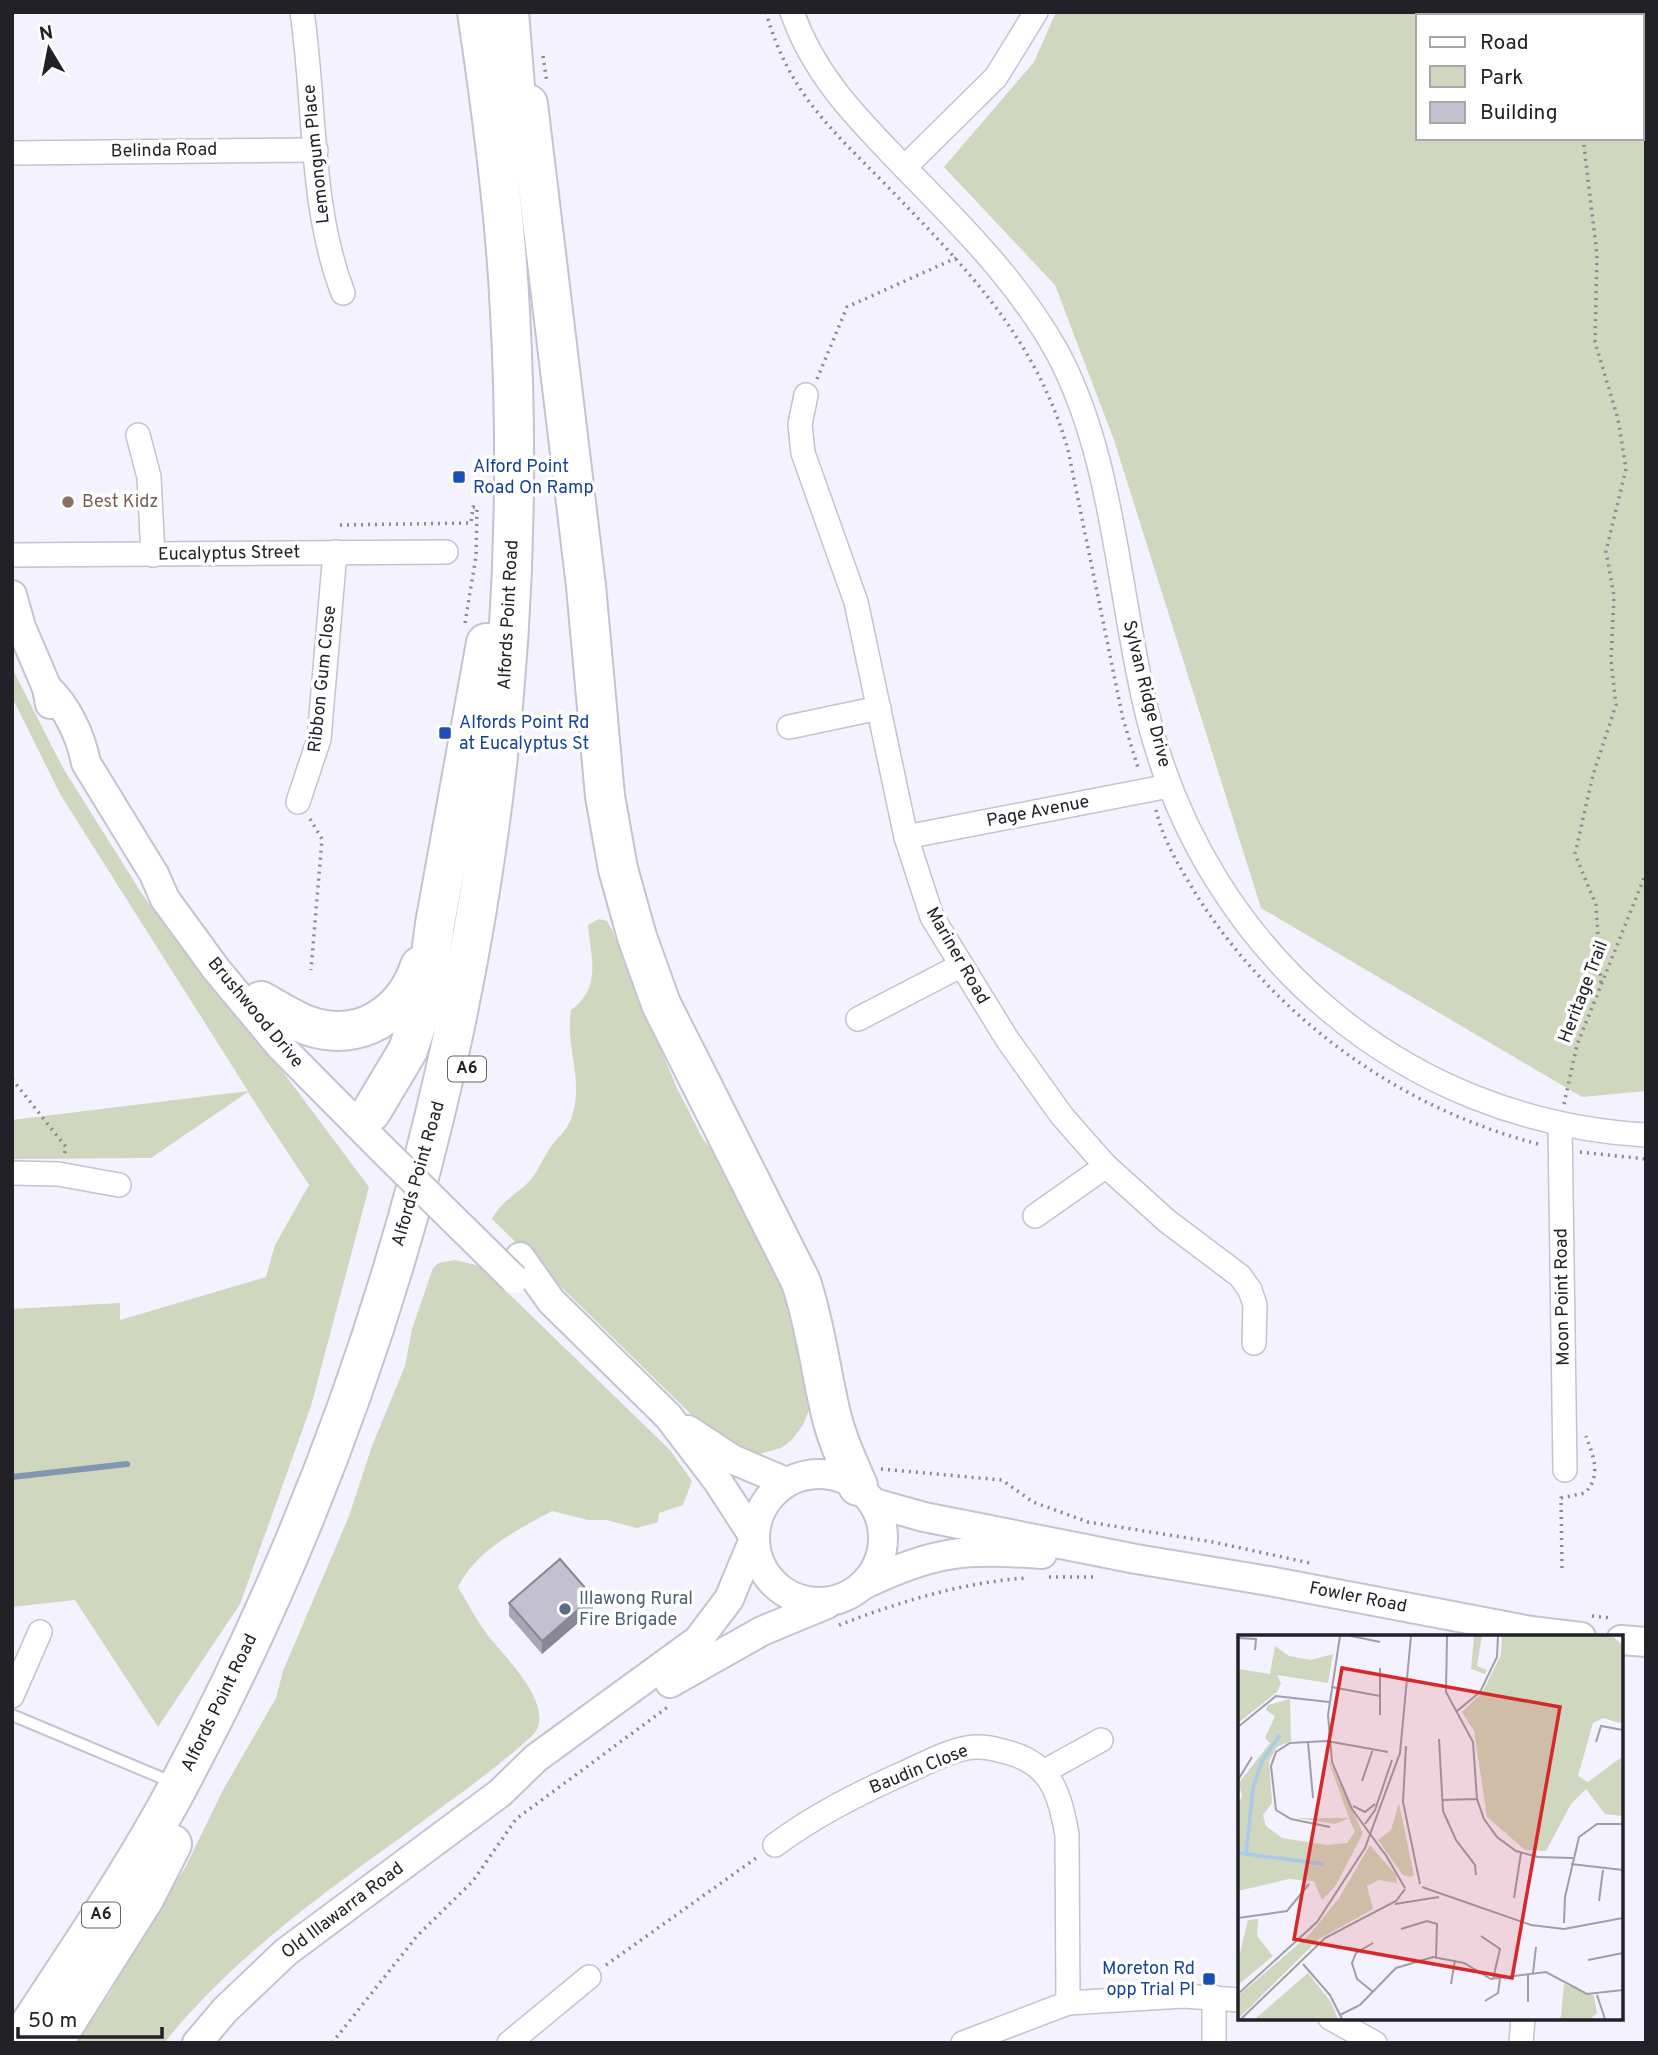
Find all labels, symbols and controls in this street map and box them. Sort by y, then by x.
north arrow [14,14,84,84]
legend [1416,14,1644,140]
text: N [38,21,55,47]
text: Road [1480,30,1529,57]
text: Park [1480,65,1523,92]
street label: Lemongum Place [298,83,336,225]
text: Building [1480,100,1558,127]
street label: Belinda Road [110,139,218,163]
place label: Alford Point Road On Ramp [473,456,594,500]
marker: Alford Point Road On Ramp [451,469,467,485]
place label: Best Kidz [82,491,158,514]
marker: Best Kidz [60,494,76,510]
street label: Alfords Point Road [494,539,524,691]
street label: Eucalyptus Street [158,541,300,567]
street label: Ribbon Gum Close [304,604,342,754]
street label: Sylvan Ridge Drive [1117,618,1175,770]
place label: Alfords Point Rd at Eucalyptus St [459,712,589,756]
marker: Alfords Point Rd at Eucalyptus St [437,725,453,741]
street label: Page Avenue [985,791,1091,833]
street label: Mariner Road [920,903,994,1009]
street label: Heritage Trail [1554,938,1614,1046]
street label: Brushwood Drive [202,953,308,1073]
road number: A6 [448,1056,486,1082]
street label: Alfords Point Road [387,1099,451,1249]
street label: Moon Point Road [1550,1228,1576,1366]
street label: Fowler Road [1307,1577,1409,1619]
place label: Illawong Rural Fire Brigade [579,1588,693,1632]
marker: Illawong Rural Fire Brigade [557,1601,573,1617]
street label: Alfords Point Road [177,1630,263,1776]
inset map [1238,1635,1623,2020]
street label: Baudin Close [866,1740,972,1800]
street label: Old Illawarra Road [277,1857,409,1965]
road number: A6 [82,1902,120,1927]
place label: Moreton Rd opp Trial Pl [1102,1958,1195,2002]
marker: Moreton Rd opp Trial Pl [1201,1971,1217,1987]
scale bar [18,1996,161,2040]
text: 50 m [28,2008,77,2035]

